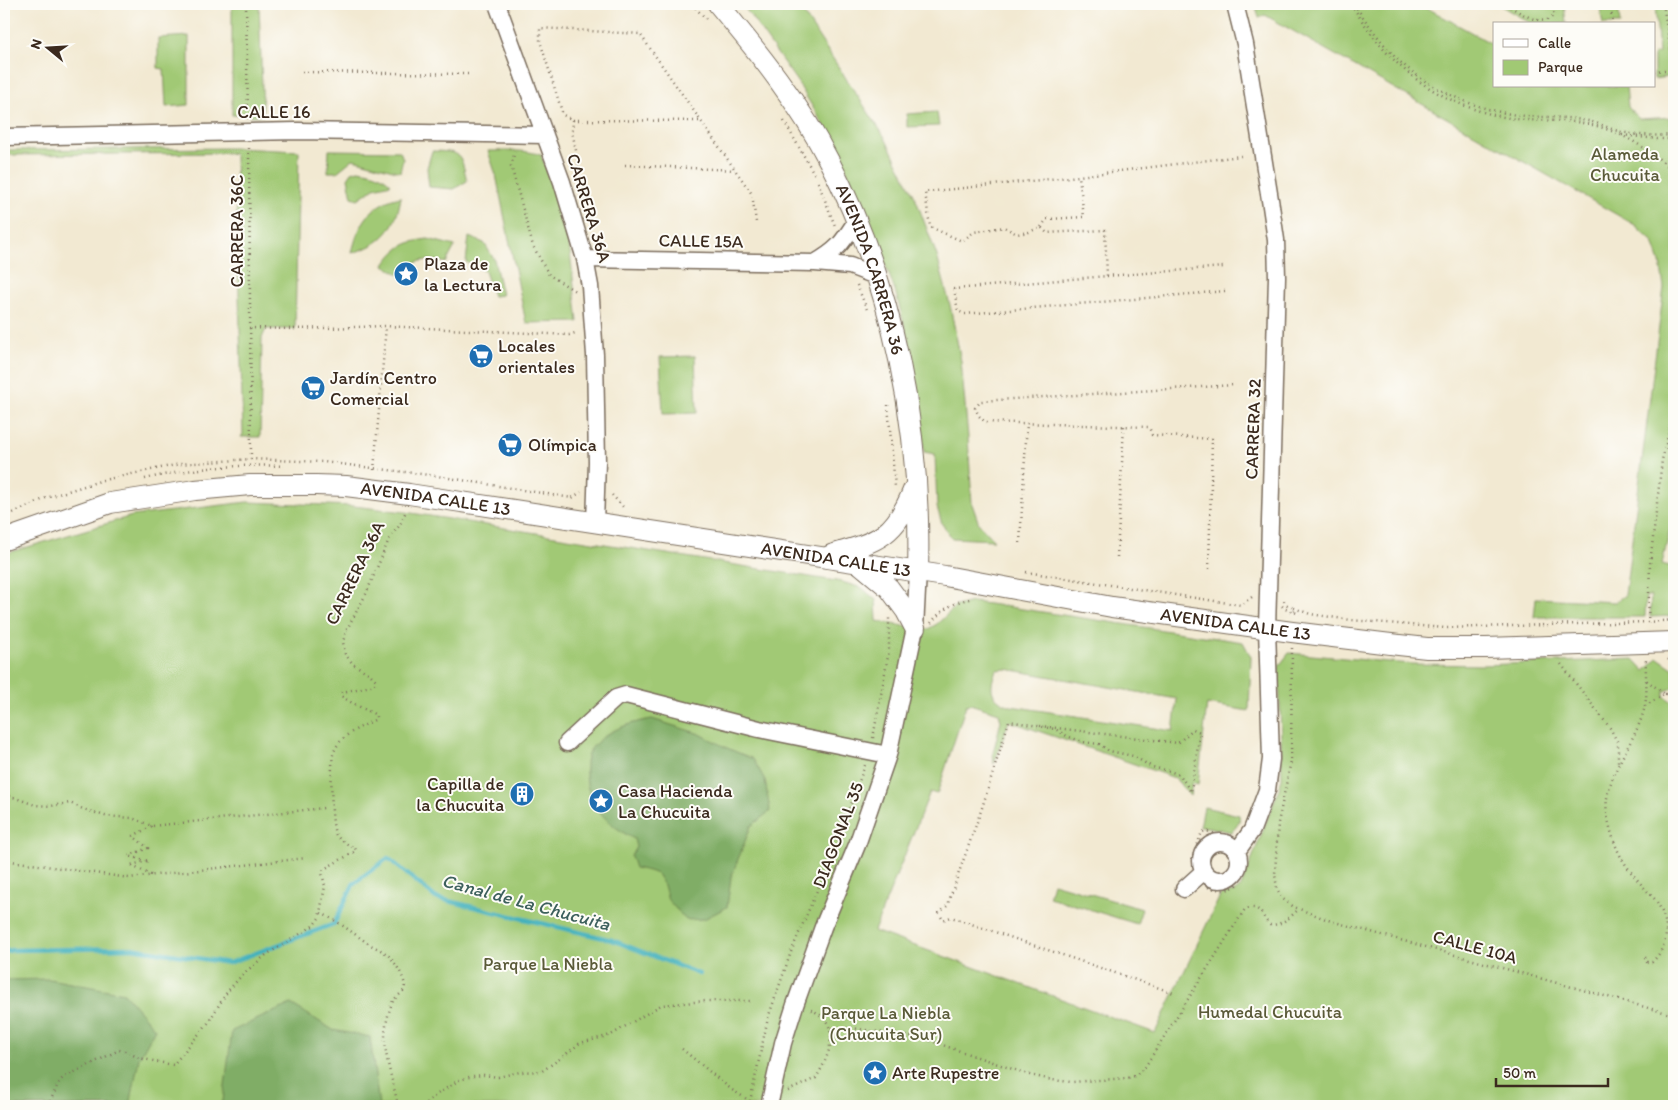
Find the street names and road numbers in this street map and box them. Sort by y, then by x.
street label: CALLE 16 [237,101,311,123]
street label: CARRERA 36A [562,151,616,266]
street label: CARRERA 36C [226,175,248,287]
street label: AVENIDA CARRERA 36 [831,180,909,357]
street label: CALLE 15A [658,229,744,253]
street label: CARRERA 32 [1240,378,1266,480]
street label: AVENIDA CALLE 13 [359,477,512,520]
street label: CARRERA 36A [320,517,390,628]
street label: AVENIDA CALLE 13 [759,537,913,582]
street label: AVENIDA CALLE 13 [1159,603,1312,645]
street label: DIAGONAL 35 [808,779,868,891]
street label: CALLE 10A [1430,925,1520,969]

